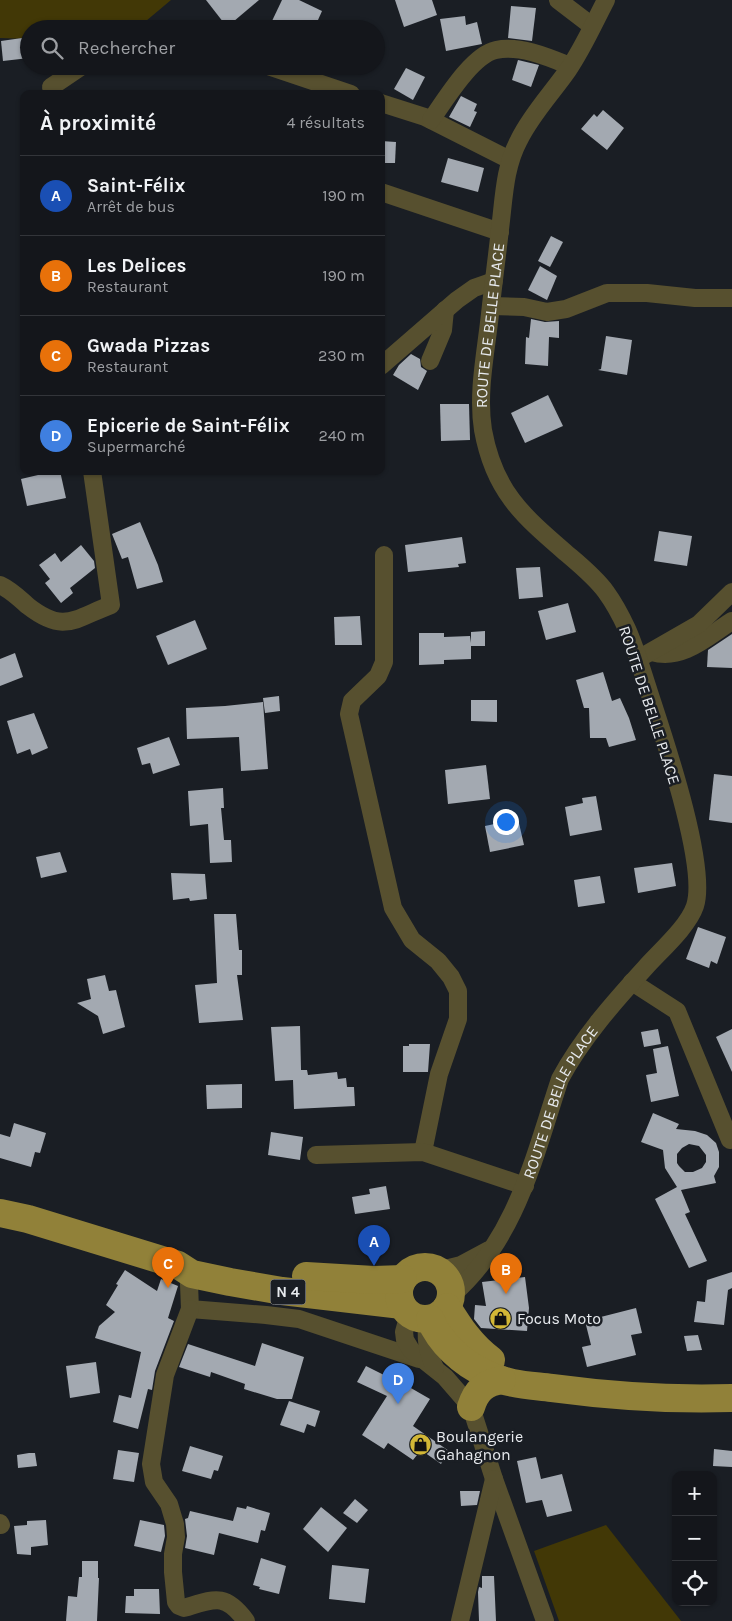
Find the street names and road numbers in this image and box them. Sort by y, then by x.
street label: ROUTE DE BELLE PLACE [472,242,508,408]
street label: ROUTE DE BELLE PLACE [615,623,684,787]
street label: ROUTE DE BELLE PLACE [519,1022,602,1181]
road number: N 4 [270,1280,306,1304]

